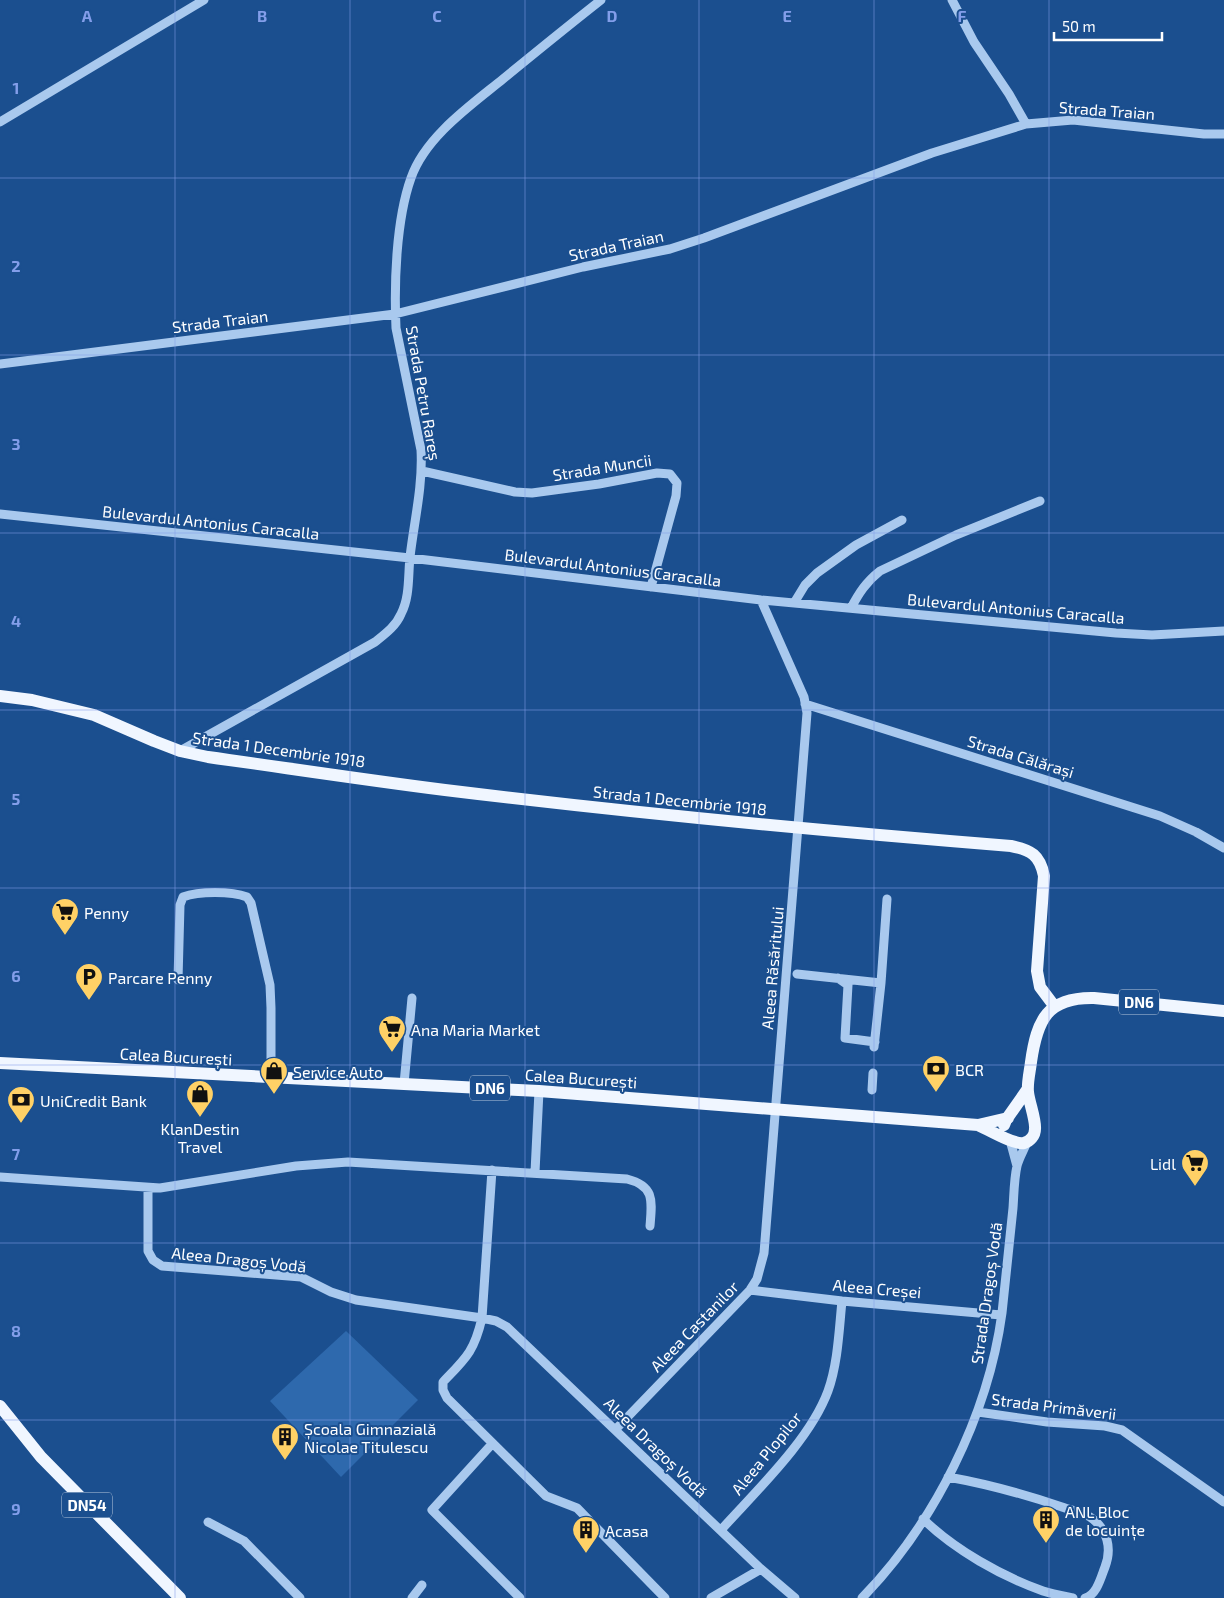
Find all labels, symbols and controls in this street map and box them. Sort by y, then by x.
text: A [82,6,93,25]
text: B [257,6,267,25]
text: C [432,6,442,25]
text: D [607,6,618,25]
text: E [782,6,792,25]
text: F [958,6,967,25]
scale bar [1054,10,1162,42]
text: 50 m [1062,17,1096,35]
text: 1 [13,78,19,97]
street label: Strada Traian [1058,97,1156,123]
street label: Strada Traian [567,226,665,264]
text: 2 [11,256,21,275]
street label: Strada Traian [171,306,269,336]
street label: Strada Petru Rareș [401,324,445,462]
text: 3 [11,434,21,453]
street label: Strada Muncii [551,450,653,484]
street label: Bulevardul Antonius Caracalla [102,501,320,543]
street label: Bulevardul Antonius Caracalla [504,544,722,590]
street label: Bulevardul Antonius Caracalla [907,589,1125,627]
text: 4 [11,611,21,630]
street label: Strada 1 Decembrie 1918 [191,727,367,771]
street label: Strada Călărași [965,731,1077,783]
street label: Strada 1 Decembrie 1918 [592,781,768,819]
text: 5 [12,789,21,808]
supermarket icon: Penny [50,897,80,936]
place label: Penny [84,903,130,922]
street label: Aleea Răsăritului [757,906,787,1030]
parking icon: Parcare Penny [74,962,104,1001]
text: 6 [11,966,21,985]
place label: Parcare Penny [108,968,213,987]
road number: DN6 [1119,990,1159,1014]
supermarket icon: Ana Maria Market [377,1014,407,1053]
place label: Ana Maria Market [411,1020,540,1039]
street label: Calea București [119,1044,233,1070]
bank icon: BCR [921,1054,951,1093]
shop icon: Service Auto [259,1056,289,1095]
place label: BCR [955,1060,984,1079]
place label: Service Auto [293,1062,383,1081]
street label: Calea București [524,1065,638,1093]
road number: DN6 [470,1076,510,1100]
shop icon: KlanDestin Travel [185,1079,215,1118]
bank icon: UniCredit Bank [6,1085,36,1124]
place label: UniCredit Bank [40,1091,147,1110]
place label: KlanDestin Travel [161,1119,240,1156]
text: 7 [12,1144,21,1163]
supermarket icon: Lidl [1180,1148,1210,1187]
place label: Lidl [1150,1154,1176,1173]
street label: Strada Dragoș Vodă [967,1221,1007,1365]
street label: Aleea Dragoș Vodă [170,1242,307,1278]
street label: Aleea Creșei [832,1275,922,1303]
street label: Aleea Castanilor [646,1276,742,1375]
text: 8 [11,1321,21,1340]
street label: Strada Primăverii [990,1389,1118,1423]
street label: Aleea Dragoș Vodă [599,1393,711,1502]
street label: Aleea Plopilor [727,1407,806,1498]
place label: Școala Gimnazială Nicolae Titulescu [304,1419,436,1456]
building icon: Școala Gimnazială Nicolae Titulescu [270,1422,300,1461]
road number: DN54 [62,1492,112,1518]
text: 9 [11,1499,21,1518]
place label: ANL Bloc de locuințe [1065,1502,1145,1541]
building icon: ANL Bloc de locuințe [1031,1505,1061,1544]
building icon: Acasa [571,1515,601,1554]
place label: Acasa [605,1521,648,1540]

